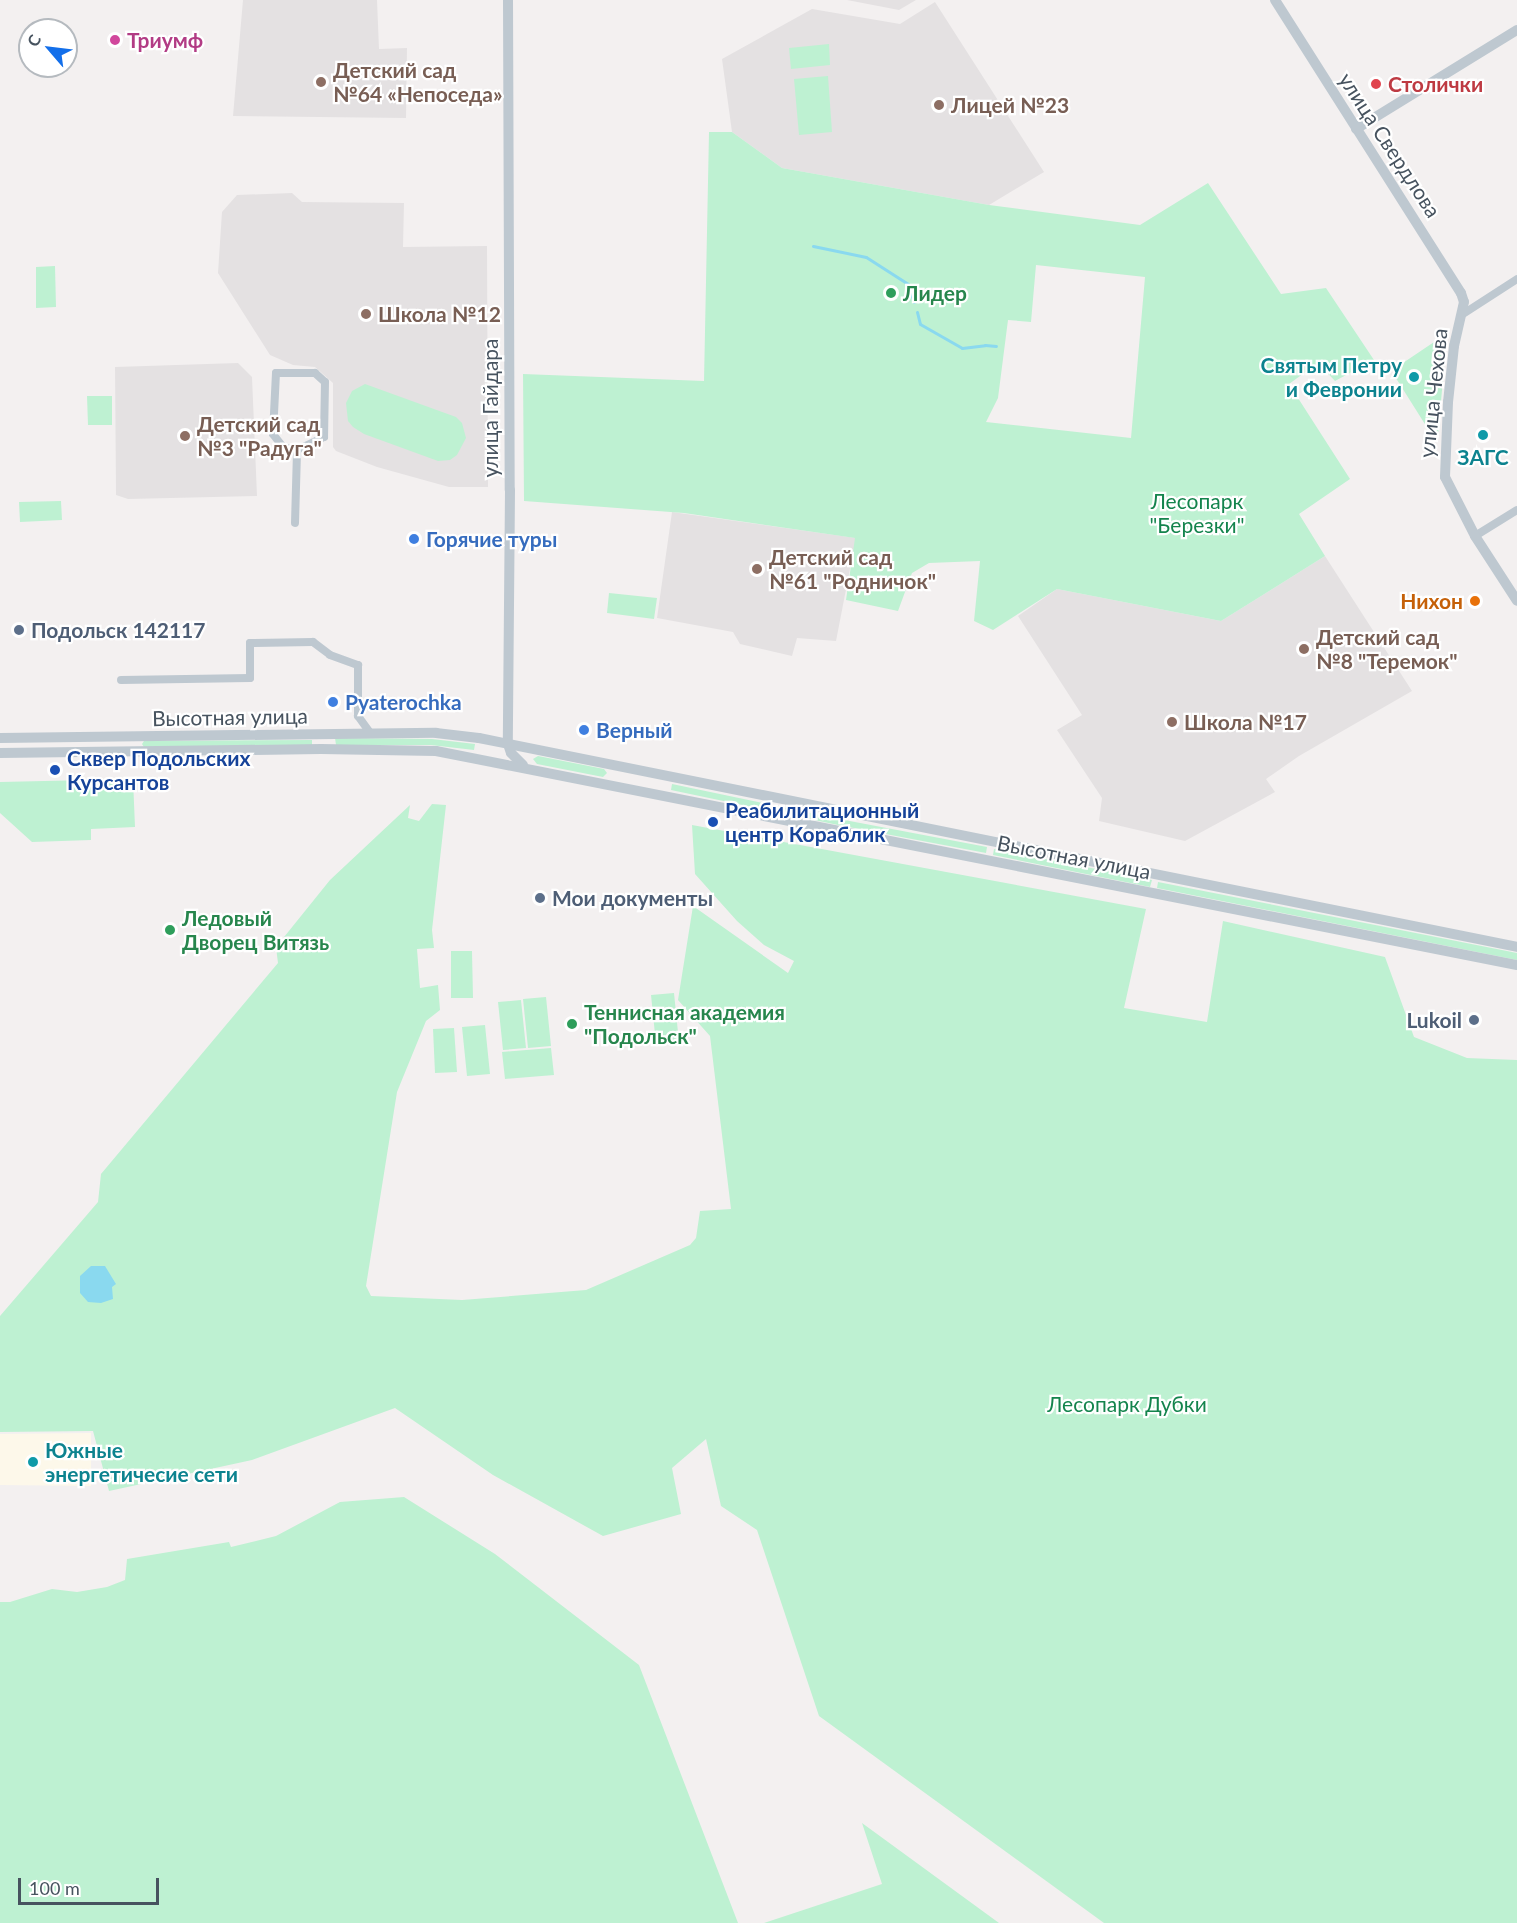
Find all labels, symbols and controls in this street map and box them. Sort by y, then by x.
north arrow [18,18,78,78]
place label: Триумф [127,27,203,53]
text: С [23,31,44,49]
marker: Триумф [108,33,122,47]
place label: Детский сад №64 «Непоседа» [333,57,502,107]
street label: улица Свердлова [1334,68,1446,222]
place label: Столички [1388,71,1483,97]
marker: Детский сад №64 «Непоседа» [314,75,328,89]
marker: Столички [1369,77,1383,91]
place label: Лицей №23 [951,92,1069,118]
marker: Лицей №23 [932,98,946,112]
place label: Лидер [903,280,967,306]
marker: Лидер [884,286,898,300]
place label: Школа №12 [378,301,501,327]
marker: Школа №12 [359,307,373,321]
street label: улица Чехова [1414,327,1452,459]
street label: улица Гайдара [477,338,503,478]
place label: Святым Петру и Февронии [1261,352,1402,402]
marker: Святым Петру и Февронии [1407,370,1421,384]
place label: Детский сад №3 "Радуга" [197,411,322,461]
marker: ЗАГС [1476,428,1490,442]
marker: Детский сад №3 "Радуга" [178,429,192,443]
place label: ЗАГС [1457,444,1509,470]
park label: Лесопарк "Березки" [1150,488,1244,538]
place label: Горячие туры [426,526,557,552]
marker: Горячие туры [407,532,421,546]
place label: Детский сад №61 "Родничок" [769,544,936,594]
marker: Детский сад №61 "Родничок" [750,562,764,576]
place label: Нихон [1400,588,1463,614]
marker: Нихон [1468,594,1482,608]
place label: Подольск 142117 [31,617,205,643]
marker: Подольск 142117 [12,623,26,637]
place label: Детский сад №8 "Теремок" [1316,624,1458,674]
marker: Детский сад №8 "Теремок" [1297,642,1311,656]
place label: Pyaterochka [345,689,462,715]
marker: Pyaterochka [326,695,340,709]
street label: Высотная улица [152,703,308,731]
place label: Школа №17 [1184,709,1307,735]
marker: Школа №17 [1165,715,1179,729]
place label: Верный [596,717,673,743]
marker: Верный [577,723,591,737]
place label: Сквер Подольских Курсантов [67,745,251,795]
marker: Сквер Подольских Курсантов [48,763,62,777]
place label: Реабилитационный центр Кораблик [725,797,919,847]
marker: Реабилитационный центр Кораблик [706,815,720,829]
street label: Высотная улица [995,830,1153,884]
place label: Мои документы [552,885,713,911]
marker: Мои документы [533,891,547,905]
place label: Ледовый Дворец Витязь [182,905,329,955]
marker: Ледовый Дворец Витязь [163,923,177,937]
place label: Теннисная академия "Подольск" [584,999,785,1049]
place label: Lukoil [1406,1007,1462,1033]
marker: Lukoil [1467,1013,1481,1027]
marker: Теннисная академия "Подольск" [565,1017,579,1031]
park label: Лесопарк Дубки [1047,1391,1207,1417]
place label: Южные энергетичесие сети [45,1437,238,1487]
marker: Южные энергетичесие сети [26,1455,40,1469]
scale bar [21,1866,162,1904]
text: 100 m [29,1877,80,1899]

